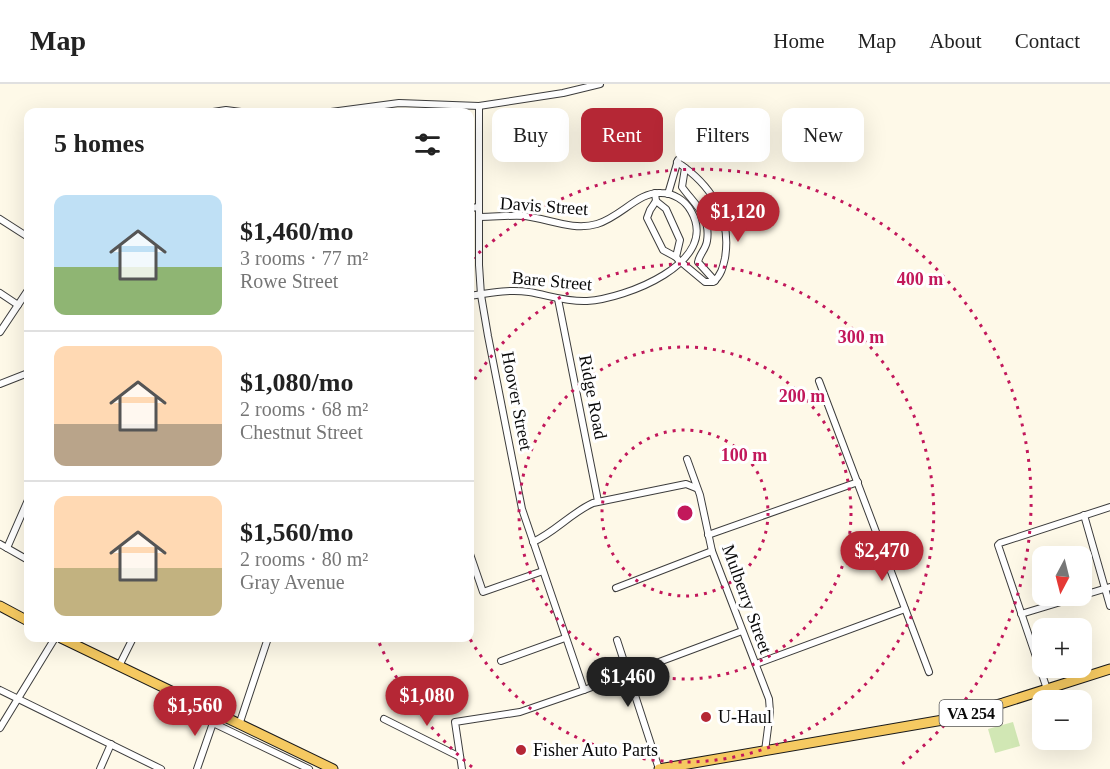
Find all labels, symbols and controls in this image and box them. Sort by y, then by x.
text: Map [30,25,86,56]
text: Home [773,29,825,53]
text: Map [858,29,896,53]
text: About [929,29,982,53]
text: Contact [1015,29,1080,53]
chip: Buy [492,108,569,162]
chip: Rent [581,108,663,162]
chip: Filters [675,108,770,162]
chip: New [782,108,864,162]
icon: filters [411,128,444,161]
text: 5 homes [54,129,144,158]
pin: $1,120 [689,192,787,243]
street label: Davis Street [499,193,589,219]
text: $1,120 [711,200,766,222]
text: $1,460/mo [240,217,353,246]
icon: home [102,219,174,291]
text: 3 rooms · 77 m² [240,247,368,269]
street label: Bare Street [511,268,593,294]
text: 400 m [897,269,943,289]
text: Rowe Street [240,270,338,292]
text: 300 m [838,327,884,347]
street label: Hoover Street [498,350,536,452]
street label: Ridge Road [575,353,611,441]
text: $1,080/mo [240,368,353,397]
icon: home [102,370,174,442]
text: 200 m [779,386,825,406]
text: 2 rooms · 68 m² [240,398,368,420]
text: Chestnut Street [240,421,363,443]
text: 100 m [721,445,767,465]
centre of rings [675,503,695,523]
text: $1,560/mo [240,518,353,547]
icon: home [102,520,174,592]
pin: $2,470 [833,531,931,582]
text: $2,470 [855,539,910,561]
street label: Mulberry Street [718,542,776,656]
north arrow [1032,546,1092,606]
map controls [1032,546,1092,750]
text: 2 rooms · 80 m² [240,548,368,570]
text: Gray Avenue [240,571,345,593]
button: + [1032,618,1092,678]
pin: $1,460 [579,657,677,708]
text: $1,460 [601,665,656,687]
pin: $1,080 [378,676,476,727]
text: $1,080 [400,684,455,706]
pin: $1,560 [146,686,244,737]
button: − [1032,690,1092,750]
text: $1,560 [168,694,223,716]
road number: VA 254 [940,700,1002,726]
place label: U-Haul [718,707,772,727]
marker: U-Haul [699,710,713,724]
place label: Fisher Auto Parts [533,740,658,760]
marker: Fisher Auto Parts [514,743,528,757]

